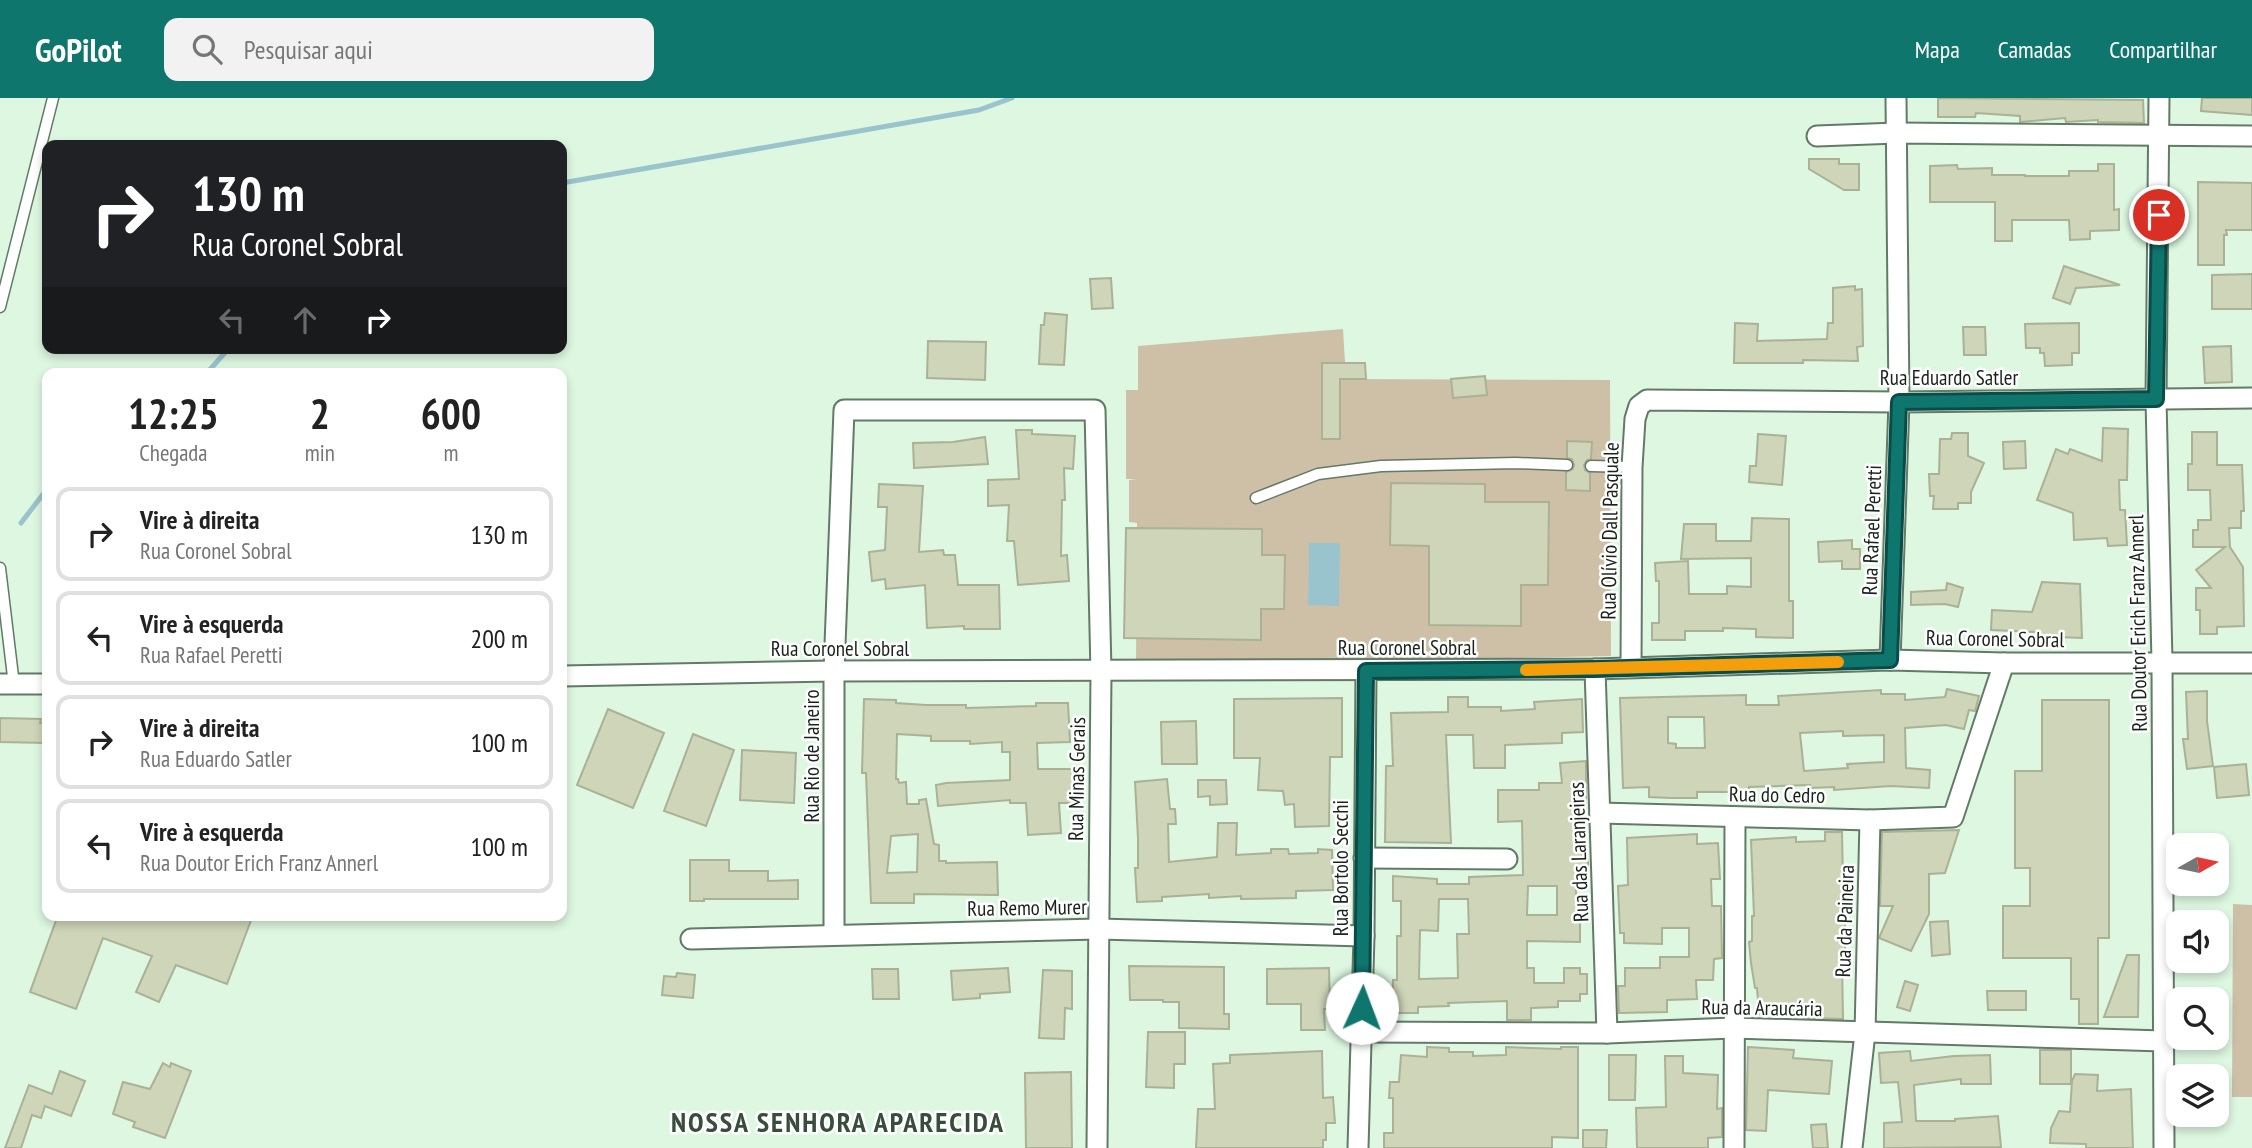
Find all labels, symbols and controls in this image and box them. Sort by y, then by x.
search box [164,18,654,81]
text: GoPilot [35,28,122,71]
icon: search [188,30,226,68]
text: Pesquisar aqui [244,33,373,66]
text: Mapa [1915,34,1960,65]
text: Camadas [1998,34,2071,65]
text: Compartilhar [2109,34,2217,65]
text: 130 m [192,161,305,225]
icon: right [77,168,168,259]
pin [2129,185,2189,245]
icon: arrive [2140,196,2178,234]
text: Rua Coronel Sobral [192,223,403,265]
icon: left [213,301,251,339]
icon: ahead [286,301,324,339]
icon: right [359,301,397,339]
street label: Rua Eduardo Satler [1880,364,2019,391]
text: 12:25 [128,386,219,441]
text: 2 [310,386,330,441]
text: 600 [421,386,481,441]
text: Chegada [139,438,208,467]
text: min [305,438,335,467]
text: m [443,438,458,467]
street label: Rua Olívio Dall Pasquale [1594,442,1625,620]
street label: Rua Rafael Peretti [1856,464,1887,596]
text: Vire à direita [140,503,259,536]
street label: Rua Doutor Erich Franz Annerl [2122,514,2153,732]
icon: right [81,515,119,553]
text: 130 m [470,518,528,551]
text: Rua Coronel Sobral [140,536,292,565]
text: Vire à esquerda [140,607,283,640]
icon: left [81,619,119,657]
text: 200 m [470,622,528,655]
street label: Rua Coronel Sobral [1926,624,2065,653]
street label: Rua Coronel Sobral [1338,634,1476,661]
street label: Rua Coronel Sobral [771,635,909,662]
text: Rua Rafael Peretti [140,640,283,669]
street label: Rua Rio de Janeiro [798,689,825,823]
text: Vire à direita [140,711,259,744]
street label: Rua Minas Gerais [1062,717,1091,841]
icon: right [81,723,119,761]
text: 100 m [470,726,528,759]
text: Rua Eduardo Satler [140,744,292,773]
street label: Rua do Cedro [1729,780,1825,809]
street label: Rua das Laranjeiras [1563,781,1594,923]
street label: Rua Bortolo Secchi [1327,800,1354,936]
text: Vire à esquerda [140,815,283,848]
icon: left [81,827,119,865]
text: 100 m [470,830,528,863]
north arrow [2166,833,2230,896]
map controls [2166,833,2229,1127]
text: Rua Doutor Erich Franz Annerl [140,848,378,877]
street label: Rua da Paineira [1829,864,1860,978]
street label: Rua Remo Murer [967,893,1087,922]
button: sound [2166,910,2229,973]
position arrow [1325,971,1399,1045]
button: search [2166,987,2229,1050]
street label: Rua da Araucária [1701,993,1823,1022]
button: layers [2166,1064,2229,1127]
district label: NOSSA SENHORA APARECIDA [671,1103,1005,1140]

